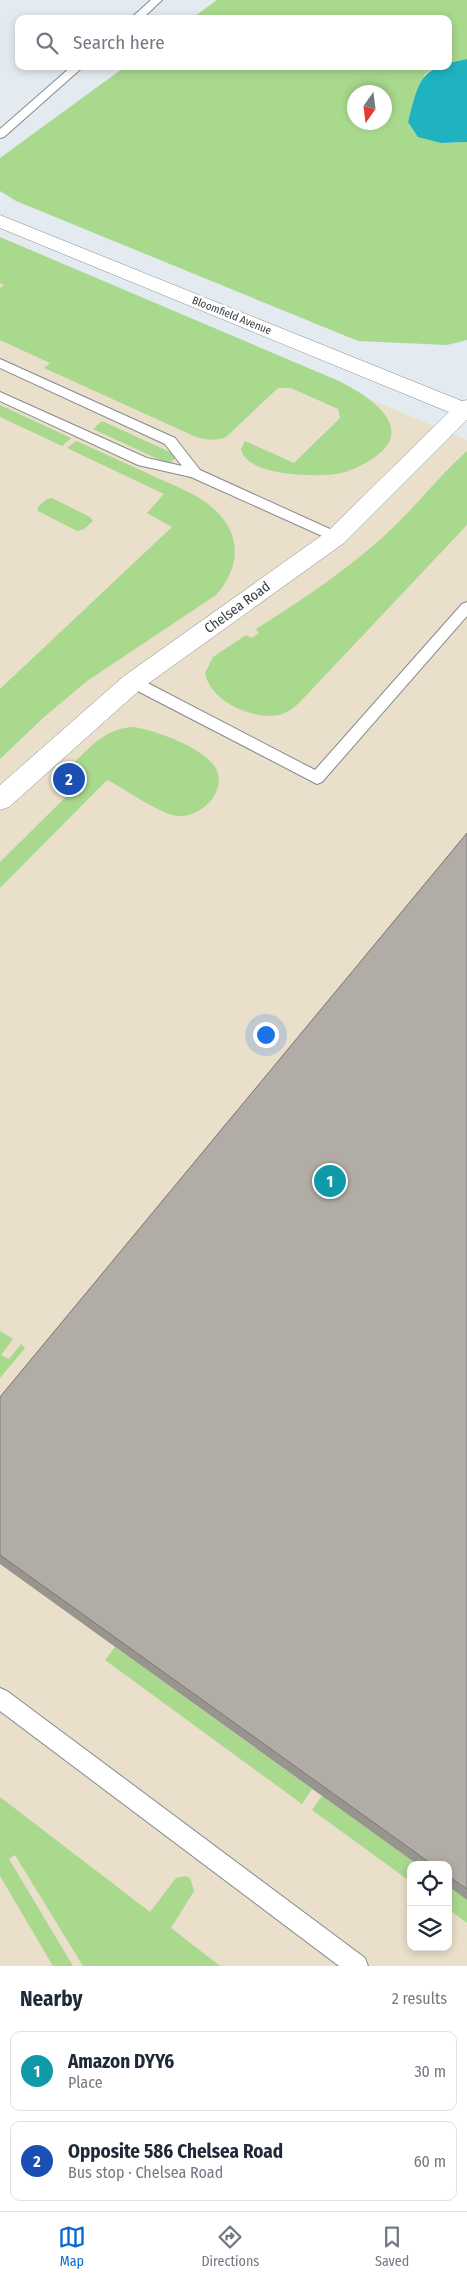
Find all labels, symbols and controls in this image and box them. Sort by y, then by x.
search box [15,15,452,70]
icon: search [33,29,61,57]
text: Search here [73,31,165,54]
north arrow [347,85,392,130]
street label: Bloomfield Avenue [190,294,273,337]
street label: Chelsea Road [201,578,273,637]
pin: 2 [53,760,85,798]
your location [253,1022,279,1048]
pin: 1 [314,1162,346,1200]
map controls [407,1861,452,1951]
button: locate [407,1861,452,1906]
button: layers [407,1906,452,1951]
text: Nearby [20,1986,82,2012]
text: 2 results [392,1989,447,2008]
text: Amazon DYY6 [68,2050,174,2073]
text: 1 [34,2062,40,2081]
text: 30 m [414,2062,446,2081]
text: Place [68,2073,103,2092]
text: Opposite 586 Chelsea Road [68,2140,283,2163]
text: 2 [33,2152,41,2171]
text: 60 m [414,2152,446,2171]
text: Bus stop · Chelsea Road [68,2163,223,2182]
tab: Map [58,2223,86,2270]
tab: Directions [201,2223,259,2270]
tab: Saved [375,2223,409,2270]

